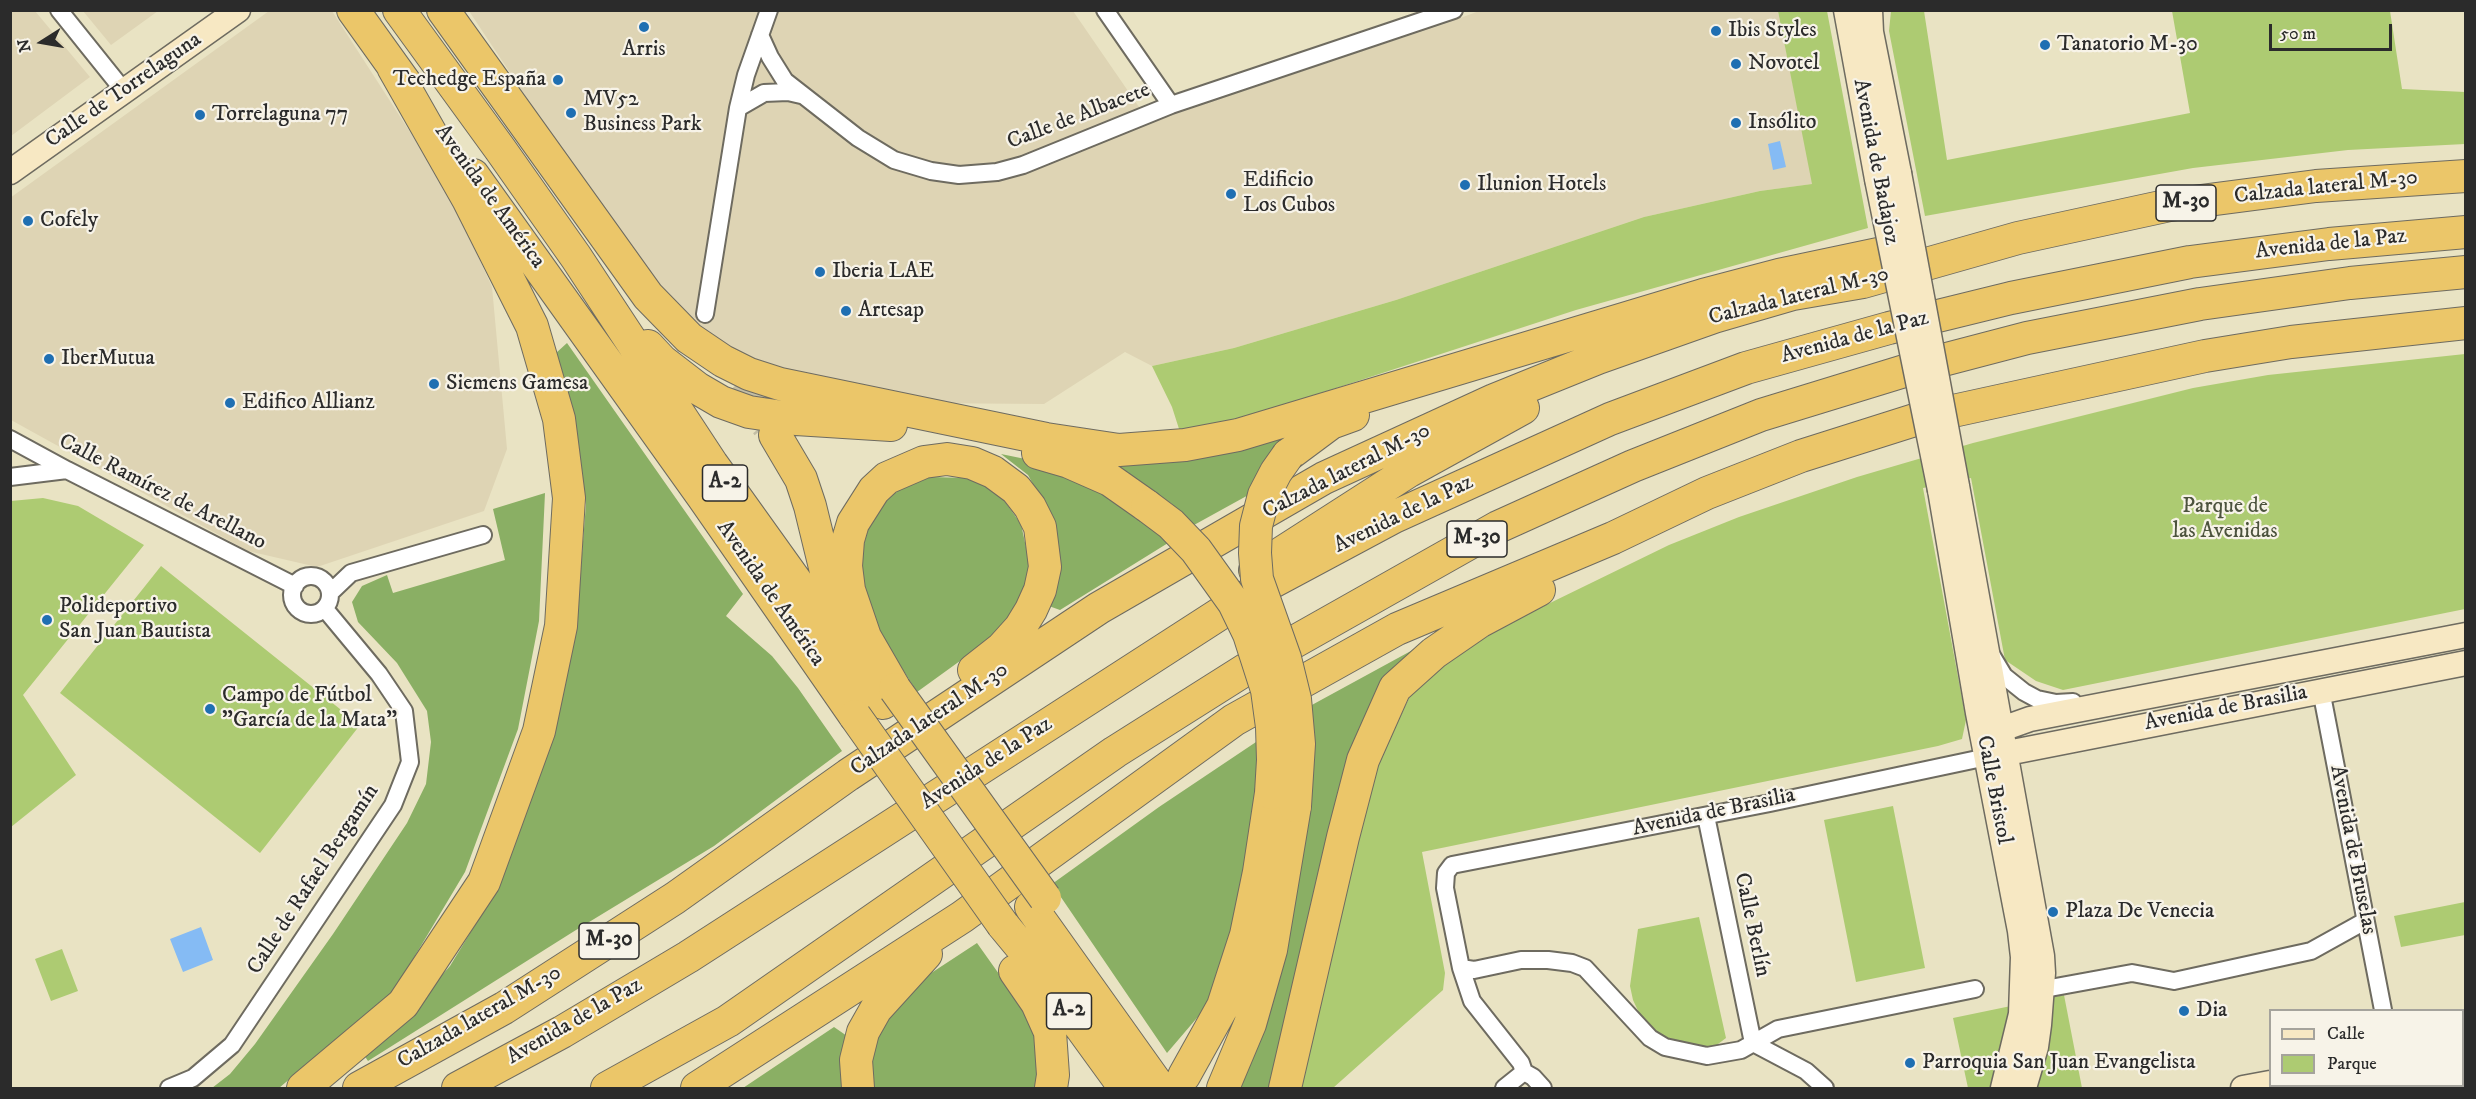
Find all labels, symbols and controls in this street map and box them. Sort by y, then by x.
north arrow [12,12,72,72]
scale bar [2272,12,2395,50]
place label: Ibis Styles [1728,18,1817,44]
marker: Arris [637,20,651,34]
text: 50 m [2280,23,2316,45]
marker: Ibis Styles [1709,24,1723,38]
street label: Calle de Torrelaguna [41,27,207,155]
place label: Tanatorio M-30 [2057,32,2198,58]
text: N [13,37,35,54]
place label: Arris [622,37,666,63]
marker: Tanatorio M-30 [2038,38,2052,52]
place label: Novotel [1748,51,1819,77]
marker: Novotel [1729,57,1743,71]
place label: Techedge España [393,67,546,93]
marker: Techedge España [551,73,565,87]
street label: Avenida de Badajoz [1846,77,1904,247]
street label: Calle de Albacete [1004,78,1154,156]
place label: MV52 Business Park [583,87,702,138]
place label: Torrelaguna 77 [212,102,348,128]
marker: MV52 Business Park [564,106,578,120]
marker: Torrelaguna 77 [193,108,207,122]
place label: Insólito [1748,110,1816,136]
marker: Insólito [1729,116,1743,130]
street label: Avenida de América [428,120,550,274]
street label: Calzada lateral M-30 [2233,165,2419,211]
place label: Edificio Los Cubos [1243,168,1335,220]
place label: Ilunion Hotels [1477,172,1606,198]
marker: Ilunion Hotels [1458,178,1472,192]
road number: M-30 [2156,185,2216,221]
marker: Edificio Los Cubos [1224,187,1238,201]
place label: Cofely [40,208,98,234]
marker: Cofely [21,214,35,228]
street label: Avenida de la Paz [2254,224,2408,266]
place label: Iberia LAE [832,259,934,285]
street label: Calzada lateral M-30 [1706,262,1892,332]
marker: Iberia LAE [813,265,827,279]
place label: Artesap [858,298,924,324]
marker: Artesap [839,304,853,318]
street label: Avenida de la Paz [1778,306,1932,370]
place label: IberMutua [61,346,155,372]
marker: IberMutua [42,352,56,366]
place label: Siemens Gamesa [446,371,588,397]
marker: Siemens Gamesa [427,377,441,391]
place label: Edifico Allianz [242,390,375,416]
marker: Edifico Allianz [223,396,237,410]
street label: Calzada lateral M-30 [1259,418,1435,526]
street label: Calle Ramírez de Arellano [54,429,270,557]
road number: A-2 [702,465,748,501]
street label: Avenida de la Paz [1330,470,1478,560]
park label: Parque de las Avenidas [2172,494,2278,546]
street label: Avenida de América [710,516,830,672]
road number: M-30 [1447,521,1507,557]
place label: Polideportivo San Juan Bautista [59,594,211,646]
marker: Polideportivo San Juan Bautista [40,613,54,627]
street label: Calzada lateral M-30 [846,657,1014,783]
street label: Avenida de Brasilia [2142,680,2310,738]
place label: Campo de Fútbol "García de la Mata" [222,683,397,734]
marker: Campo de Fútbol "García de la Mata" [203,702,217,716]
street label: Avenida de la Paz [916,712,1058,816]
street label: Calle Bristol [1970,733,2016,847]
street label: Avenida de Bruselas [2323,763,2381,937]
street label: Calle de Rafael Bergamín [243,780,385,980]
street label: Avenida de Brasilia [1630,783,1798,843]
street label: Calle Berlín [1727,871,1775,979]
place label: Plaza De Venecia [2065,899,2214,925]
marker: Plaza De Venecia [2046,905,2060,919]
road number: M-30 [579,923,639,959]
street label: Calzada lateral M-30 [393,960,567,1076]
street label: Avenida de la Paz [503,973,647,1071]
road number: A-2 [1046,993,1092,1029]
place label: Dia [2196,998,2227,1024]
marker: Dia [2177,1004,2191,1018]
legend [2269,1009,2464,1087]
text: Calle [2327,1023,2365,1045]
place label: Parroquia San Juan Evangelista [1922,1050,2196,1076]
text: Parque [2327,1053,2377,1075]
marker: Parroquia San Juan Evangelista [1903,1056,1917,1070]

